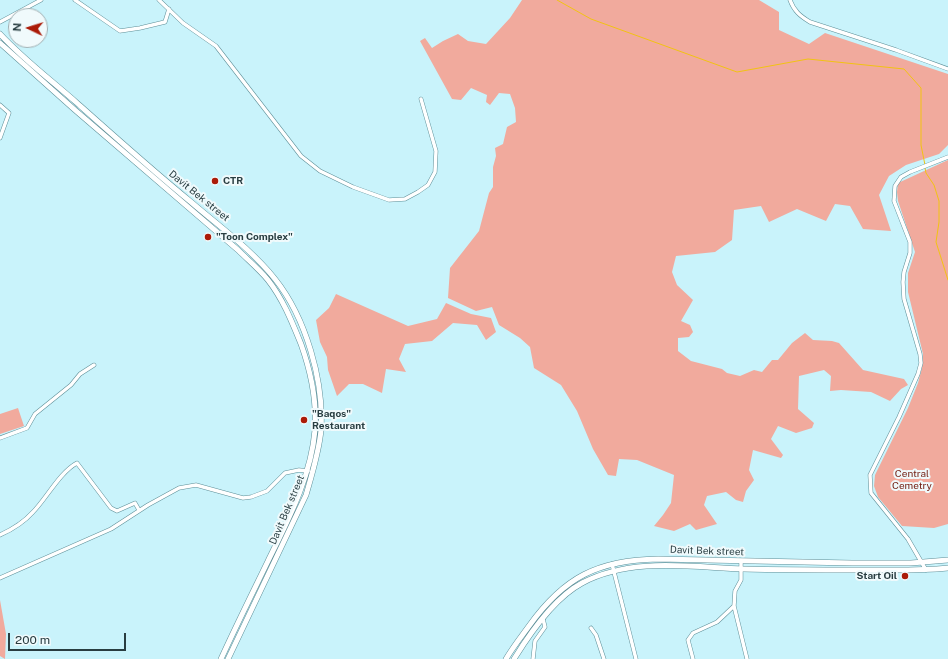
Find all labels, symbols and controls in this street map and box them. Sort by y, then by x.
north arrow [8,8,48,48]
text: N [11,23,23,32]
street label: Davit Bek street [166,168,232,224]
place label: CTR [223,175,243,187]
marker: CTR [210,176,220,186]
place label: "Toon Complex" [216,231,293,243]
marker: "Toon Complex" [203,232,213,242]
place label: "Baqos" Restaurant [312,408,365,432]
marker: "Baqos" Restaurant [299,415,309,425]
park label: Central Cemetry [892,468,932,492]
street label: Davit Bek street [267,473,307,547]
street label: Davit Bek street [670,544,744,558]
place label: Start Oil [856,570,897,582]
marker: Start Oil [900,571,910,581]
scale bar [10,625,128,651]
text: 200 m [15,633,50,647]

